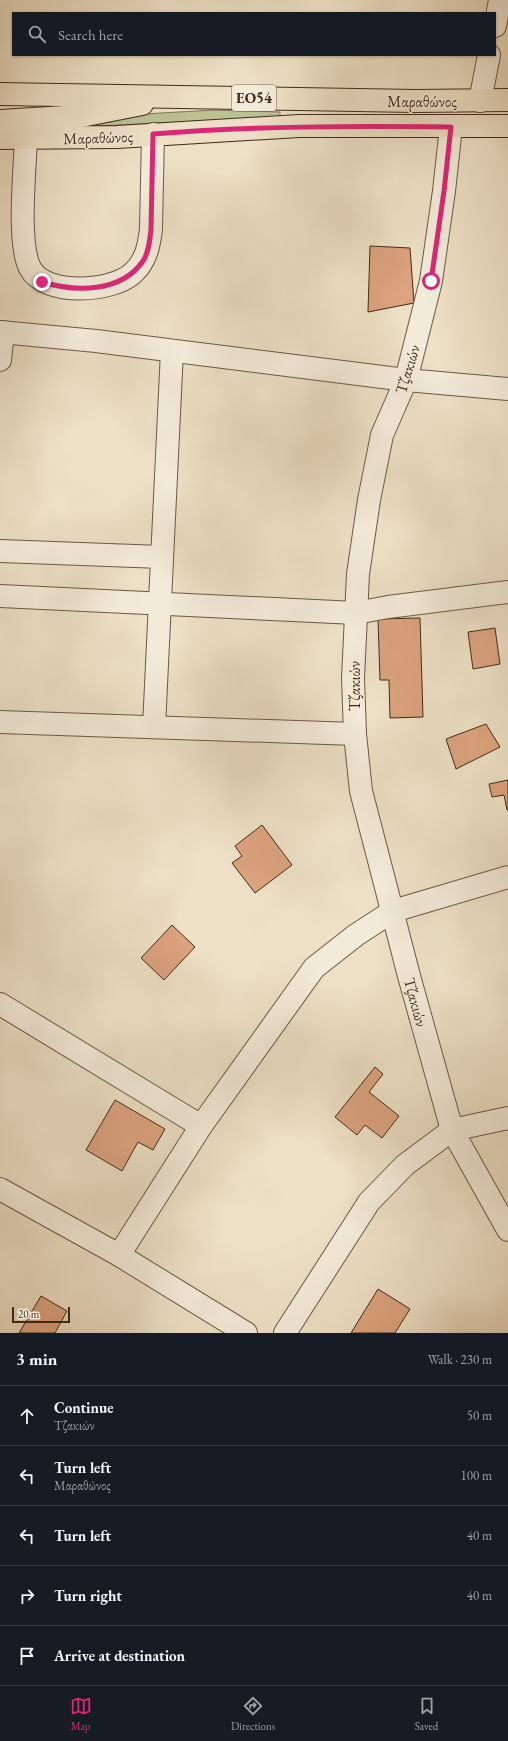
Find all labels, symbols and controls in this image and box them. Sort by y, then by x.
search box [12,12,496,56]
icon: search [26,23,48,45]
text: Search here [58,25,123,44]
road number: ΕΟ54 [232,85,276,111]
street label: Μαραθώνος [387,91,457,112]
street label: Μαραθώνος [63,126,134,149]
route start [422,272,440,290]
route end [33,273,51,291]
street label: Τζακιών [390,342,425,396]
street label: Τζακιών [344,661,365,711]
street label: Τζακιών [399,975,432,1029]
scale bar [12,1305,70,1324]
text: 20 m [18,1307,39,1321]
text: 3 min [16,1348,57,1370]
text: Walk · 230 m [428,1351,492,1368]
text: Continue [54,1398,114,1417]
icon: ahead [16,1405,38,1427]
text: 50 m [467,1407,492,1424]
text: Τζακιών [54,1417,95,1434]
text: Turn left [54,1458,111,1477]
icon: left [16,1465,38,1487]
text: 100 m [461,1467,492,1484]
text: Μαραθώνος [54,1477,111,1494]
icon: left [16,1525,38,1547]
text: Turn left [54,1526,111,1545]
text: 40 m [467,1527,492,1544]
icon: right [16,1585,38,1607]
text: Turn right [54,1586,122,1605]
text: 40 m [467,1587,492,1604]
icon: arrive [16,1645,38,1667]
text: Arrive at destination [54,1646,185,1665]
tab: Map [70,1695,92,1733]
tab: Directions [231,1695,275,1733]
tab: Saved [415,1695,438,1733]

